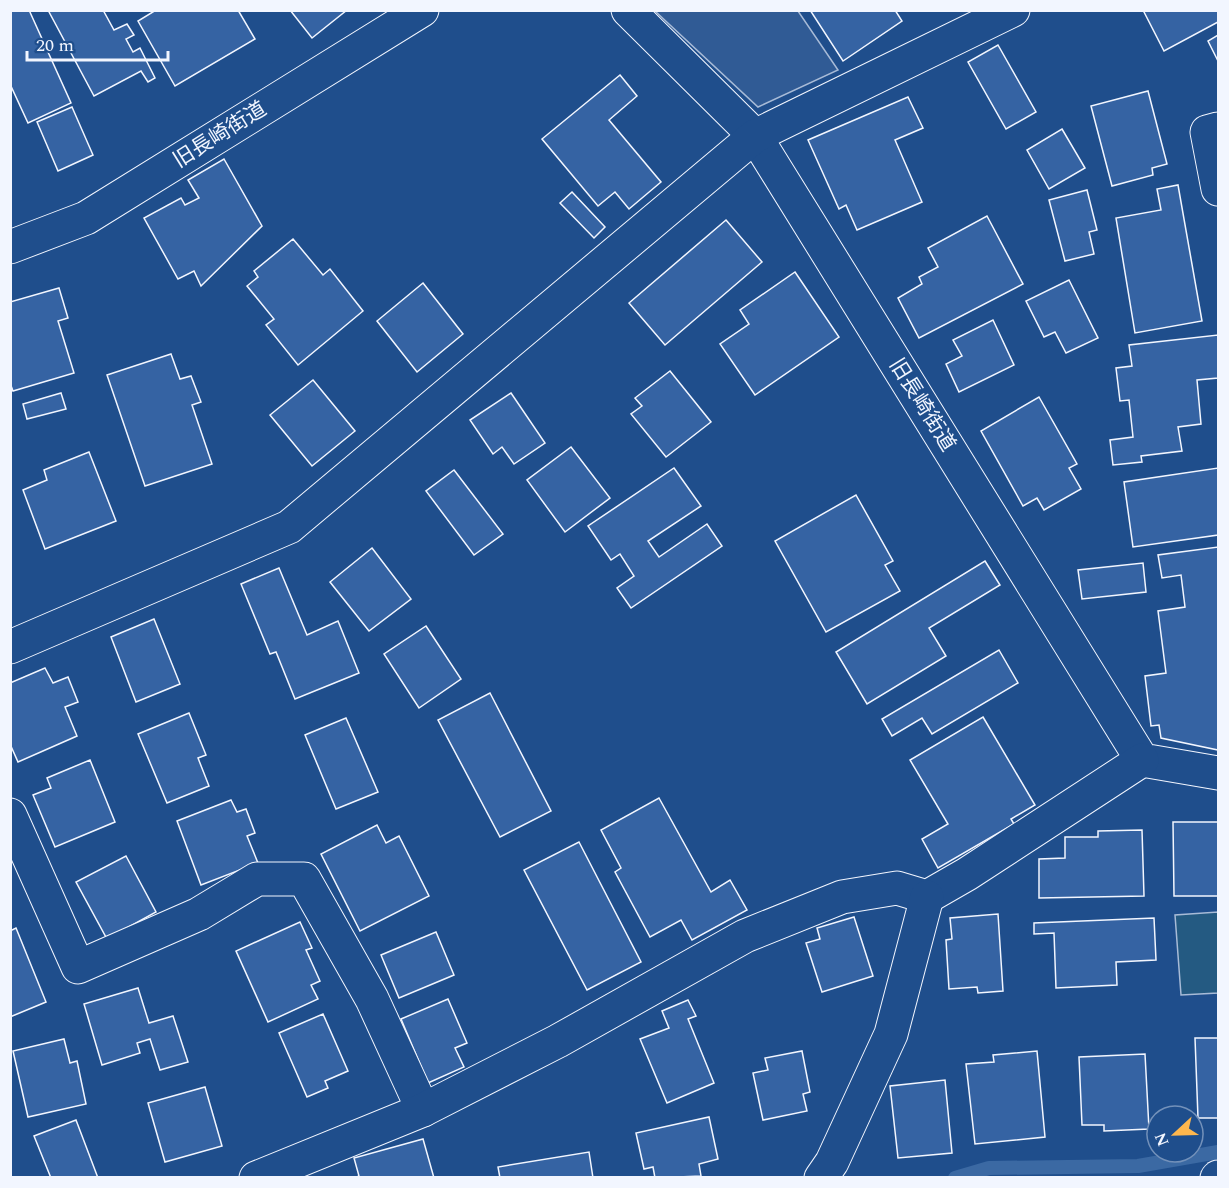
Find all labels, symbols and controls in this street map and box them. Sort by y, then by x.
scale bar [27,24,168,62]
text: 20 m [36,32,74,59]
street label: 旧長崎街道 [167,94,273,176]
street label: 旧長崎街道 [881,352,963,458]
north arrow [1145,1104,1205,1164]
text: N [1148,1129,1176,1150]

